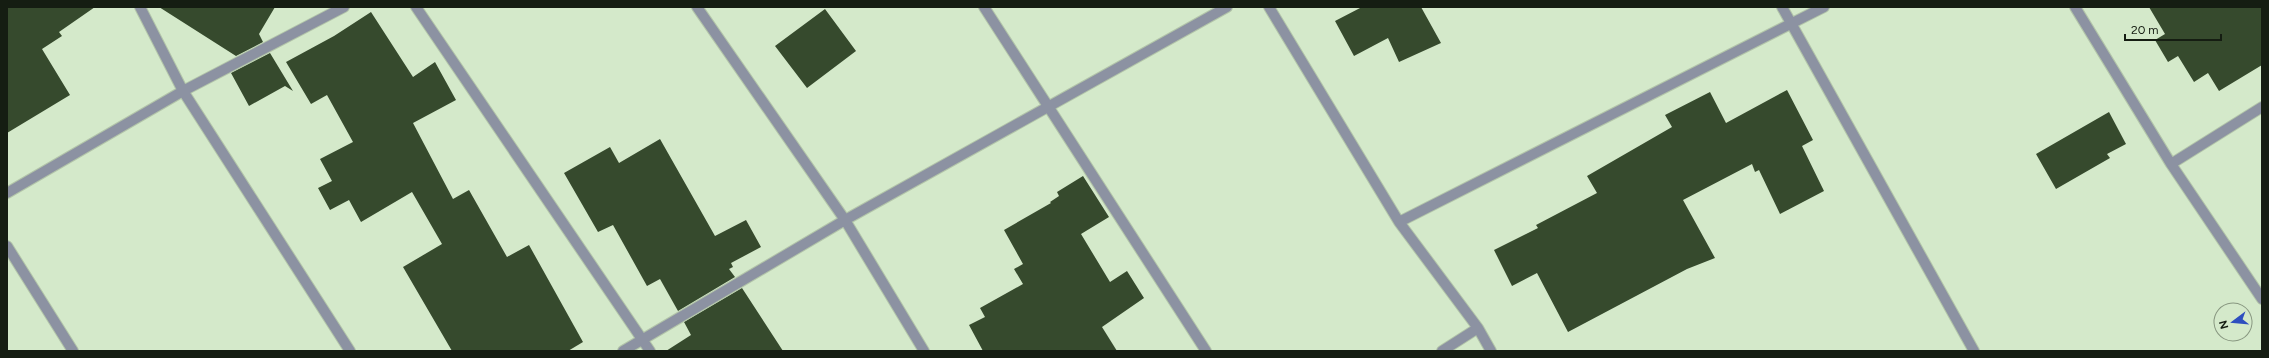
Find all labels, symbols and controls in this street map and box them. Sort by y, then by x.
scale bar [2125,16,2221,42]
text: 20 m [2131,23,2159,37]
north arrow [2213,302,2253,342]
text: N [2216,319,2231,331]

